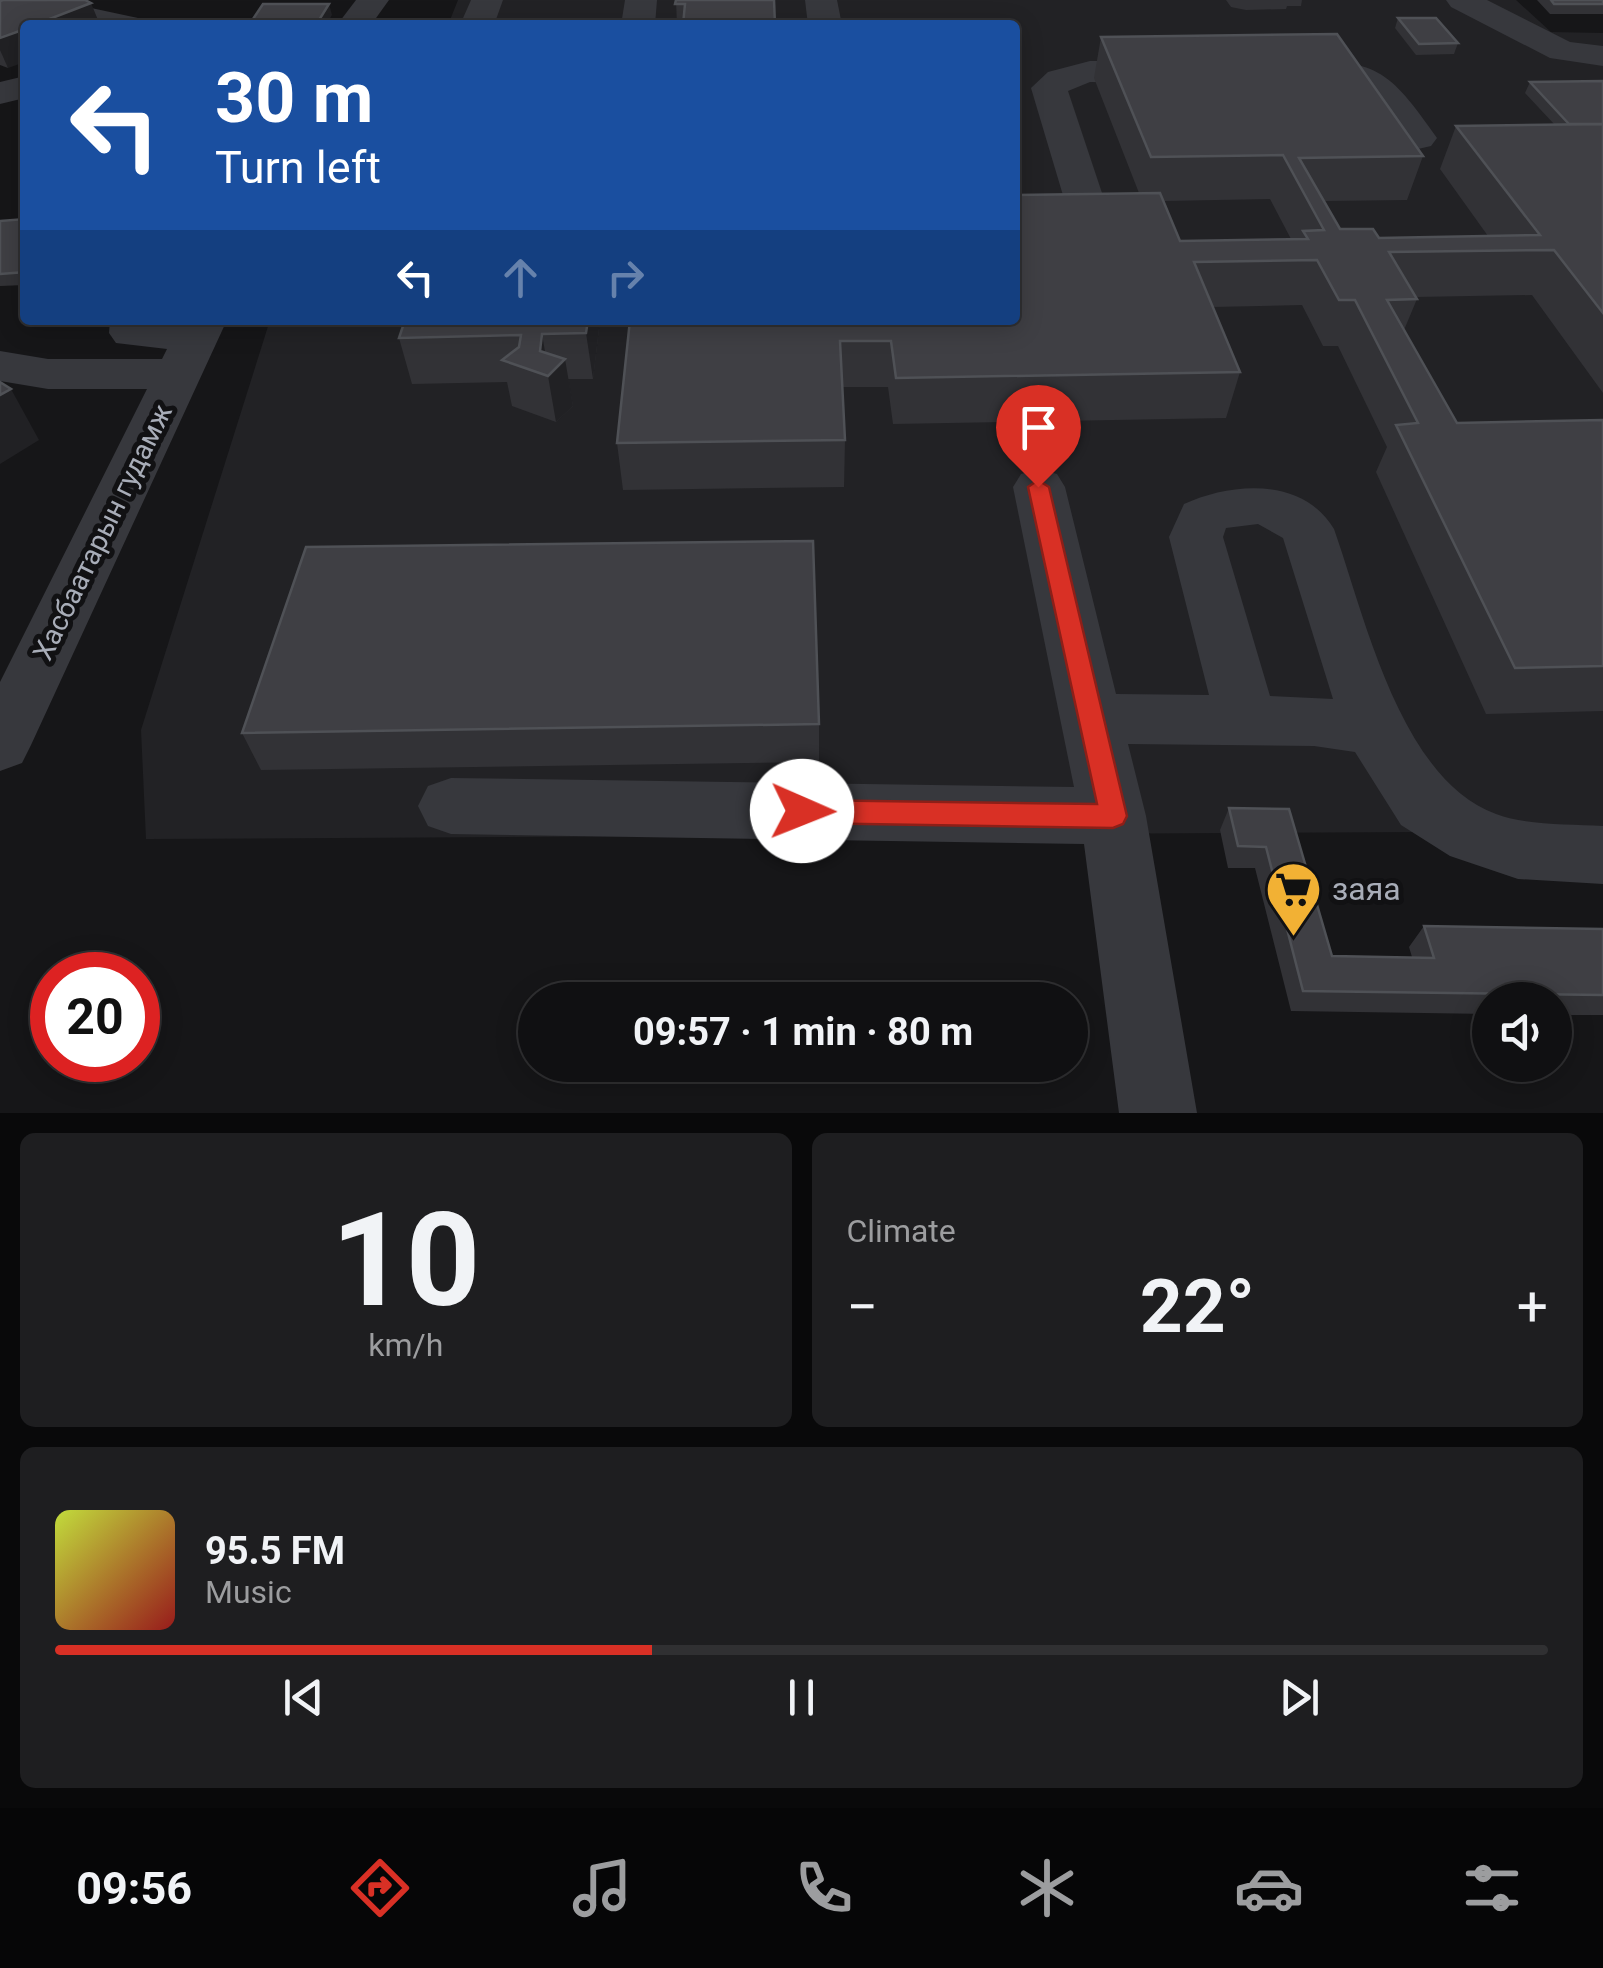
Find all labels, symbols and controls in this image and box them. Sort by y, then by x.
text: 30 m [215,57,373,139]
icon: left [50,60,180,190]
text: Turn left [215,141,381,194]
icon: left [388,250,443,305]
icon: ahead [493,250,548,305]
icon: right [598,250,653,305]
pin [996,385,1081,488]
street label: Хасбаатарын гудамж [26,398,179,666]
icon: arrive [1011,400,1066,455]
position arrow [750,759,854,863]
supermarket icon: заяа [1263,859,1323,938]
place label: заяа [1332,870,1401,908]
speed limit sign: 20 [30,952,160,1082]
map controls [1472,982,1572,1082]
button: sound [1472,982,1572,1082]
text: 09:57 · 1 min · 80 m [633,1010,973,1054]
text: 10 [331,1184,480,1337]
text: Climate [847,1212,956,1250]
text: 22° [1140,1262,1255,1350]
text: − [847,1275,878,1339]
text: + [1517,1275,1548,1339]
text: km/h [368,1326,443,1364]
text: 95.5 FM [205,1529,345,1573]
text: Music [205,1573,292,1611]
icon: previous [276,1670,331,1725]
icon: pause [774,1670,829,1725]
icon: next [1272,1670,1327,1725]
icon: directions [345,1853,415,1923]
icon: music [567,1853,637,1923]
icon: phone [789,1853,859,1923]
icon: climate [1012,1853,1082,1923]
icon: car [1234,1853,1304,1923]
icon: filters [1457,1853,1527,1923]
text: 09:56 [76,1862,192,1915]

